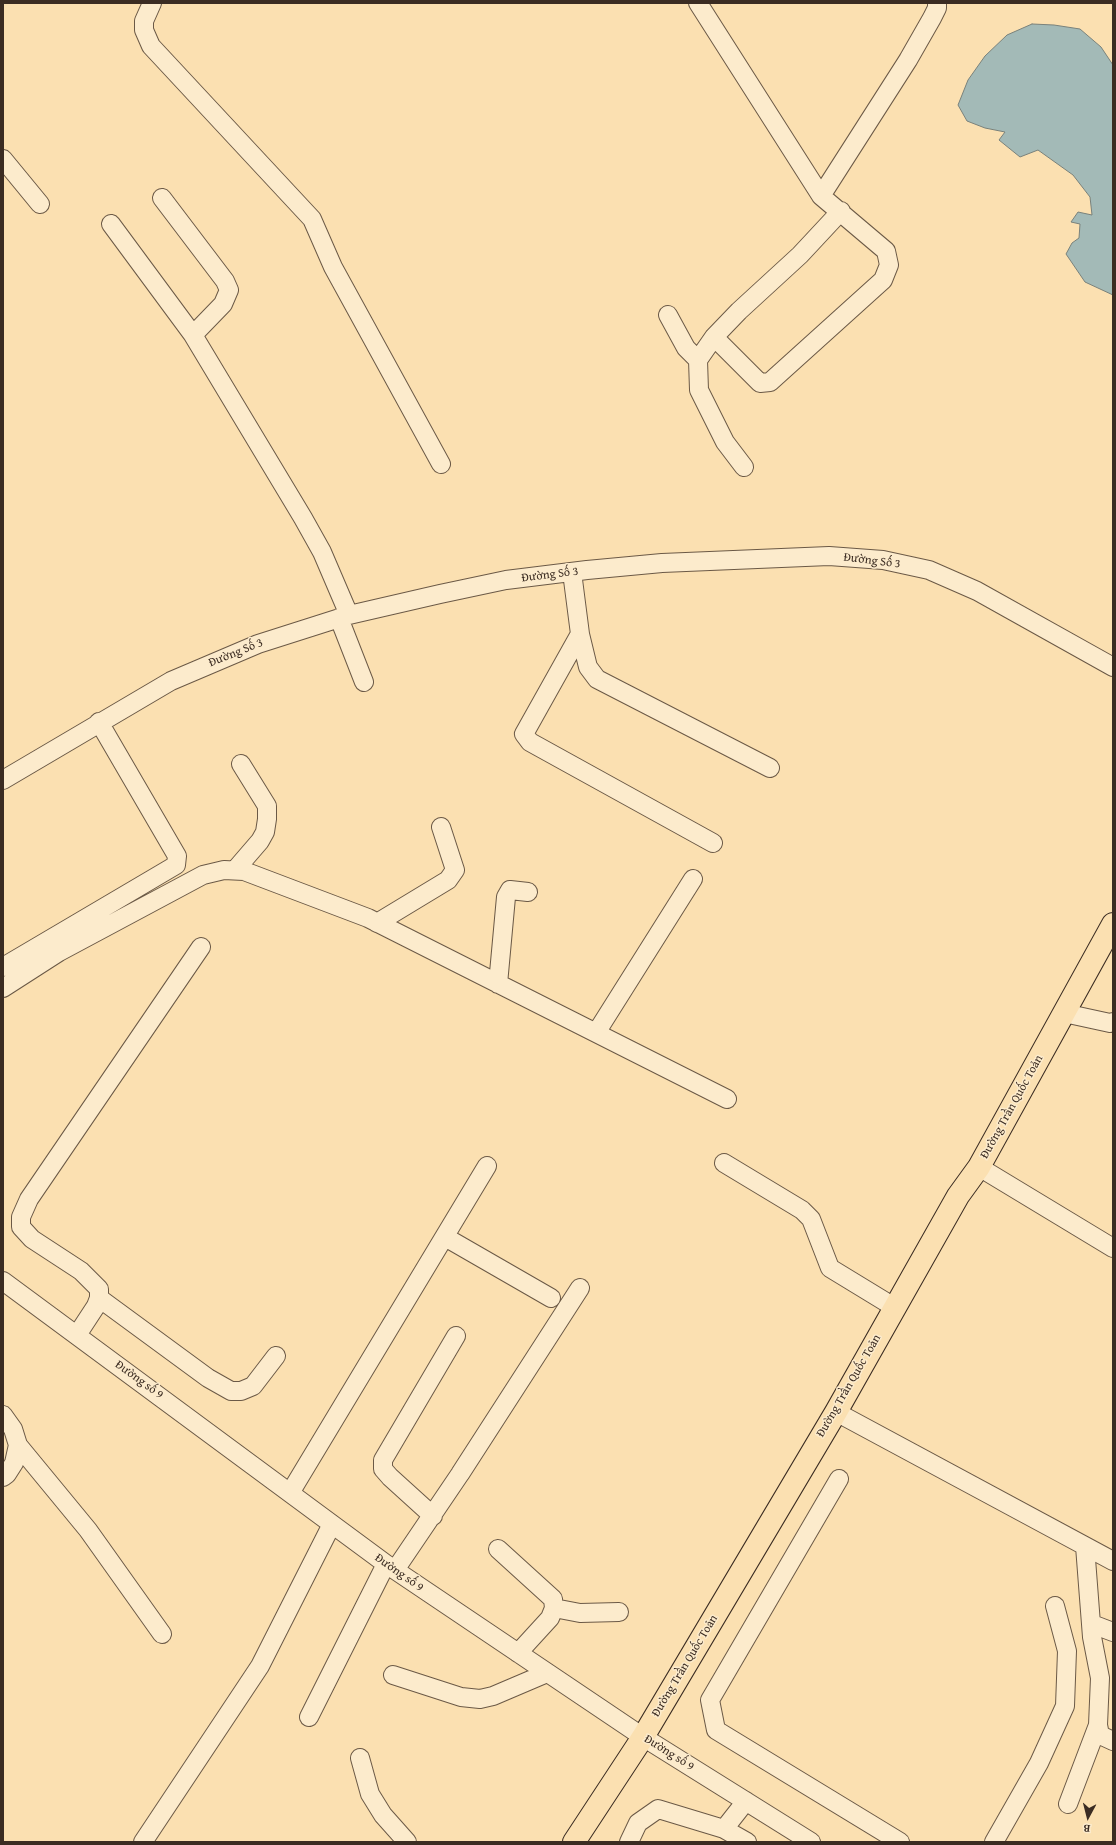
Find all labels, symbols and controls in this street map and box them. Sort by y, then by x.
street label: Đường Số 3 [843,550,901,572]
street label: Đường Số 3 [521,564,579,586]
street label: Đường Số 3 [207,636,265,670]
street label: Đường Trần Quốc Toản [978,1053,1046,1161]
street label: Đường Trần Quốc Toản [814,1332,884,1440]
street label: Đường số 9 [112,1358,166,1402]
street label: Đường số 9 [372,1551,426,1595]
street label: Đường Trần Quốc Toản [649,1612,721,1720]
street label: Đường số 9 [641,1732,697,1774]
north arrow [1068,1797,1108,1837]
text: B [1082,1821,1091,1837]

